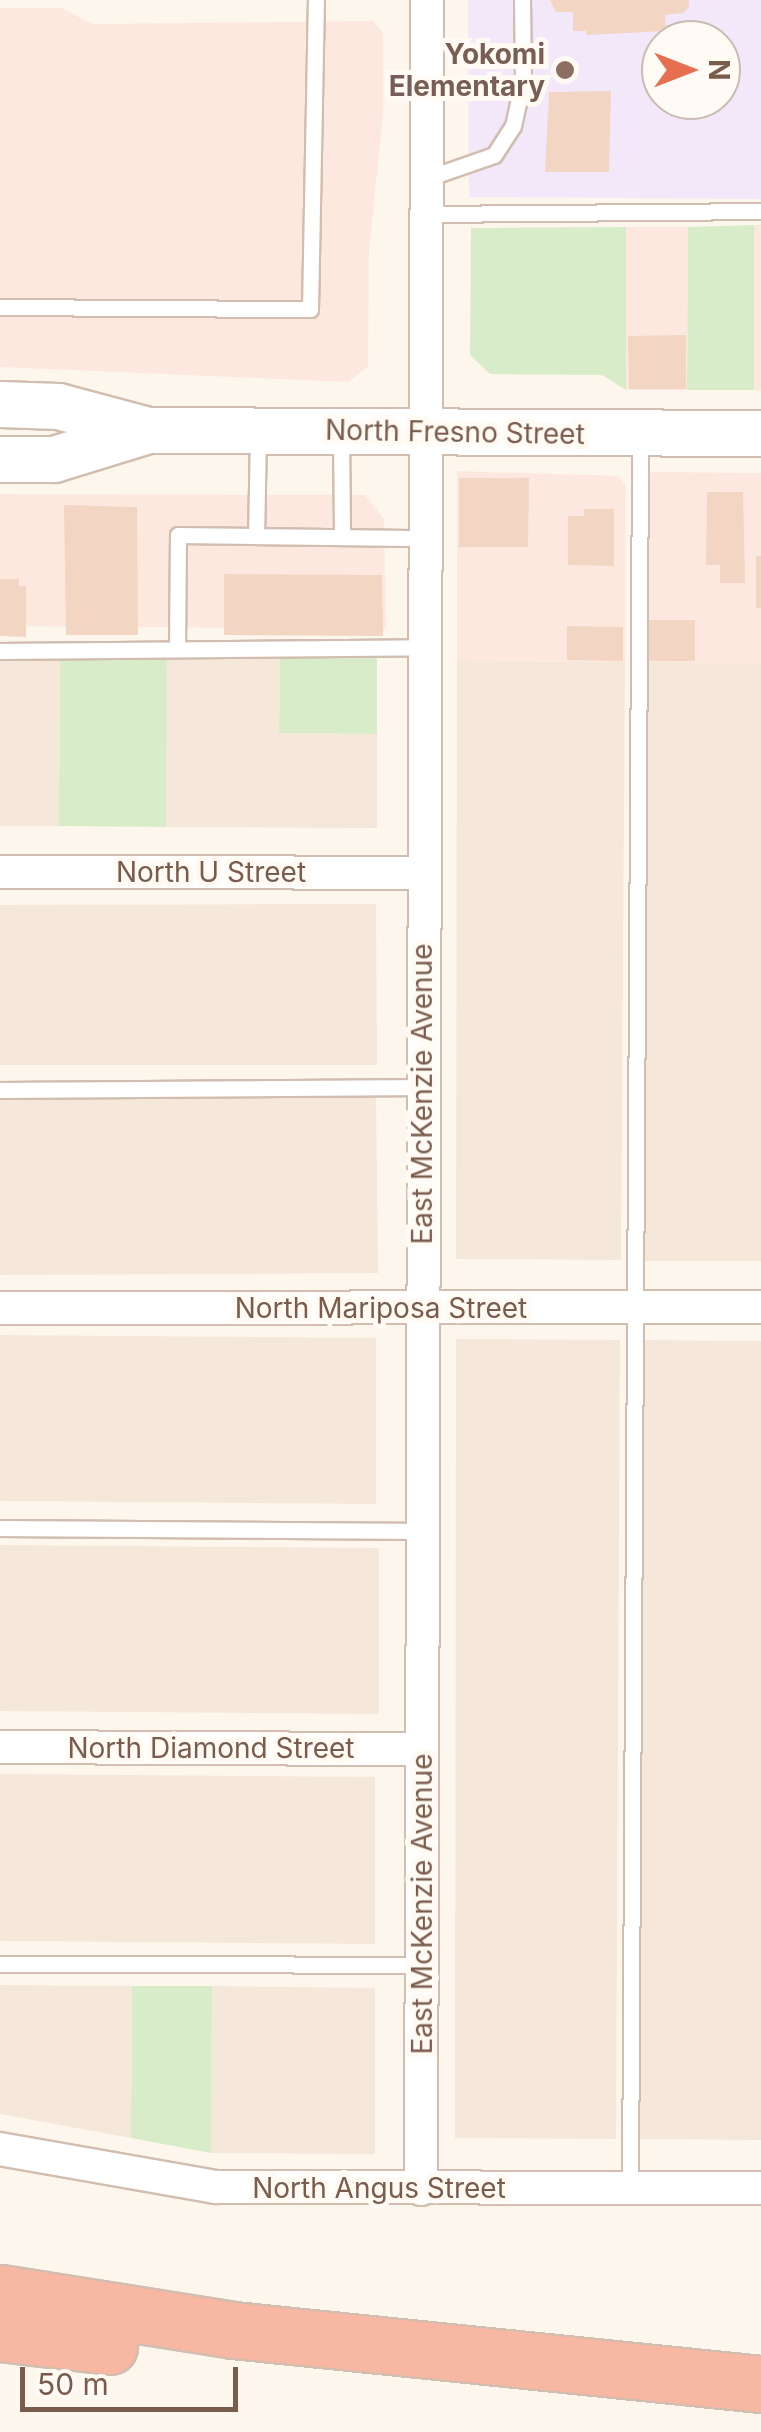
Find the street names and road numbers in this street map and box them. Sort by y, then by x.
street label: North Fresno Street [325,413,585,451]
street label: North U Street [116,855,306,889]
street label: East McKenzie Avenue [405,943,439,1245]
street label: North Mariposa Street [235,1291,527,1325]
street label: North Diamond Street [67,1731,355,1765]
street label: East McKenzie Avenue [405,1753,439,2055]
street label: North Angus Street [252,2171,506,2205]

